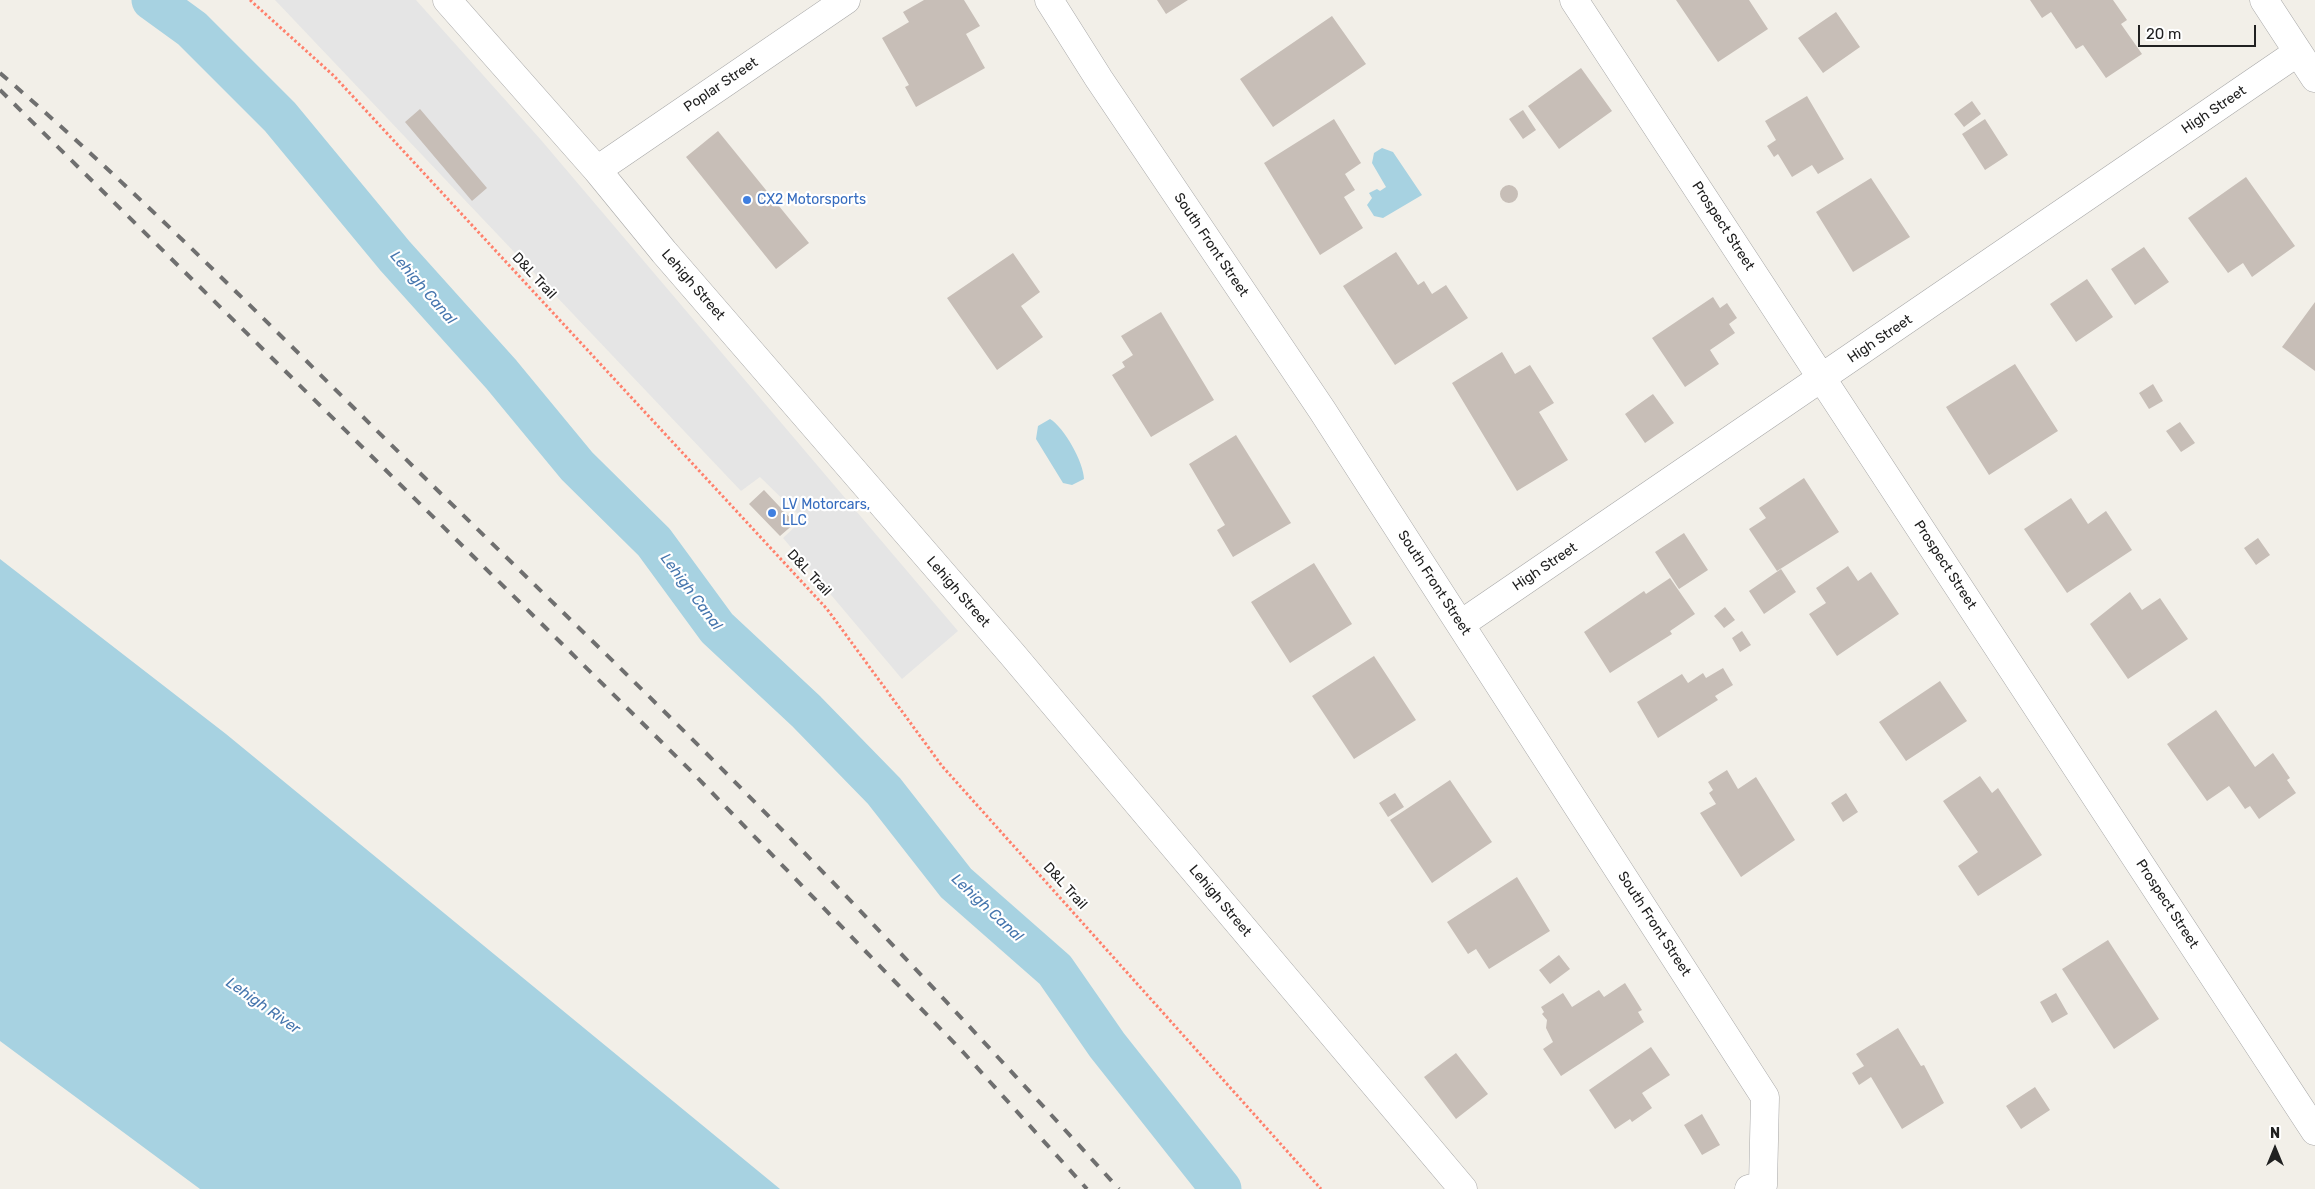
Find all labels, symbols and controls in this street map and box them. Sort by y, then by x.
scale bar [2140,15,2258,47]
text: 20 m [2146,25,2181,43]
street label: Poplar Street [681,54,761,116]
street label: High Street [2179,82,2249,138]
street label: Prospect Street [1688,178,1758,274]
street label: South Front Street [1170,190,1252,300]
place label: CX2 Motorsports [757,192,866,208]
marker: CX2 Motorsports [741,194,753,206]
street label: Lehigh Street [658,246,728,324]
water label: Lehigh Canal [386,248,460,328]
street label: D&L Trail [508,249,560,303]
street label: High Street [1845,311,1915,367]
place label: LV Motorcars, LLC [782,497,870,530]
marker: LV Motorcars, LLC [766,507,778,519]
street label: Prospect Street [1910,517,1980,613]
street label: South Front Street [1394,527,1474,639]
street label: High Street [1510,539,1580,595]
street label: D&L Trail [783,546,835,600]
water label: Lehigh Canal [656,550,726,634]
street label: Lehigh Street [923,553,993,631]
street label: Prospect Street [2132,856,2202,952]
street label: D&L Trail [1040,859,1090,913]
street label: Lehigh Street [1185,862,1255,940]
street label: South Front Street [1614,868,1694,980]
water label: Lehigh Canal [947,870,1027,946]
water label: Lehigh River [222,974,304,1038]
north arrow [2250,1124,2300,1174]
text: N [2270,1125,2280,1142]

